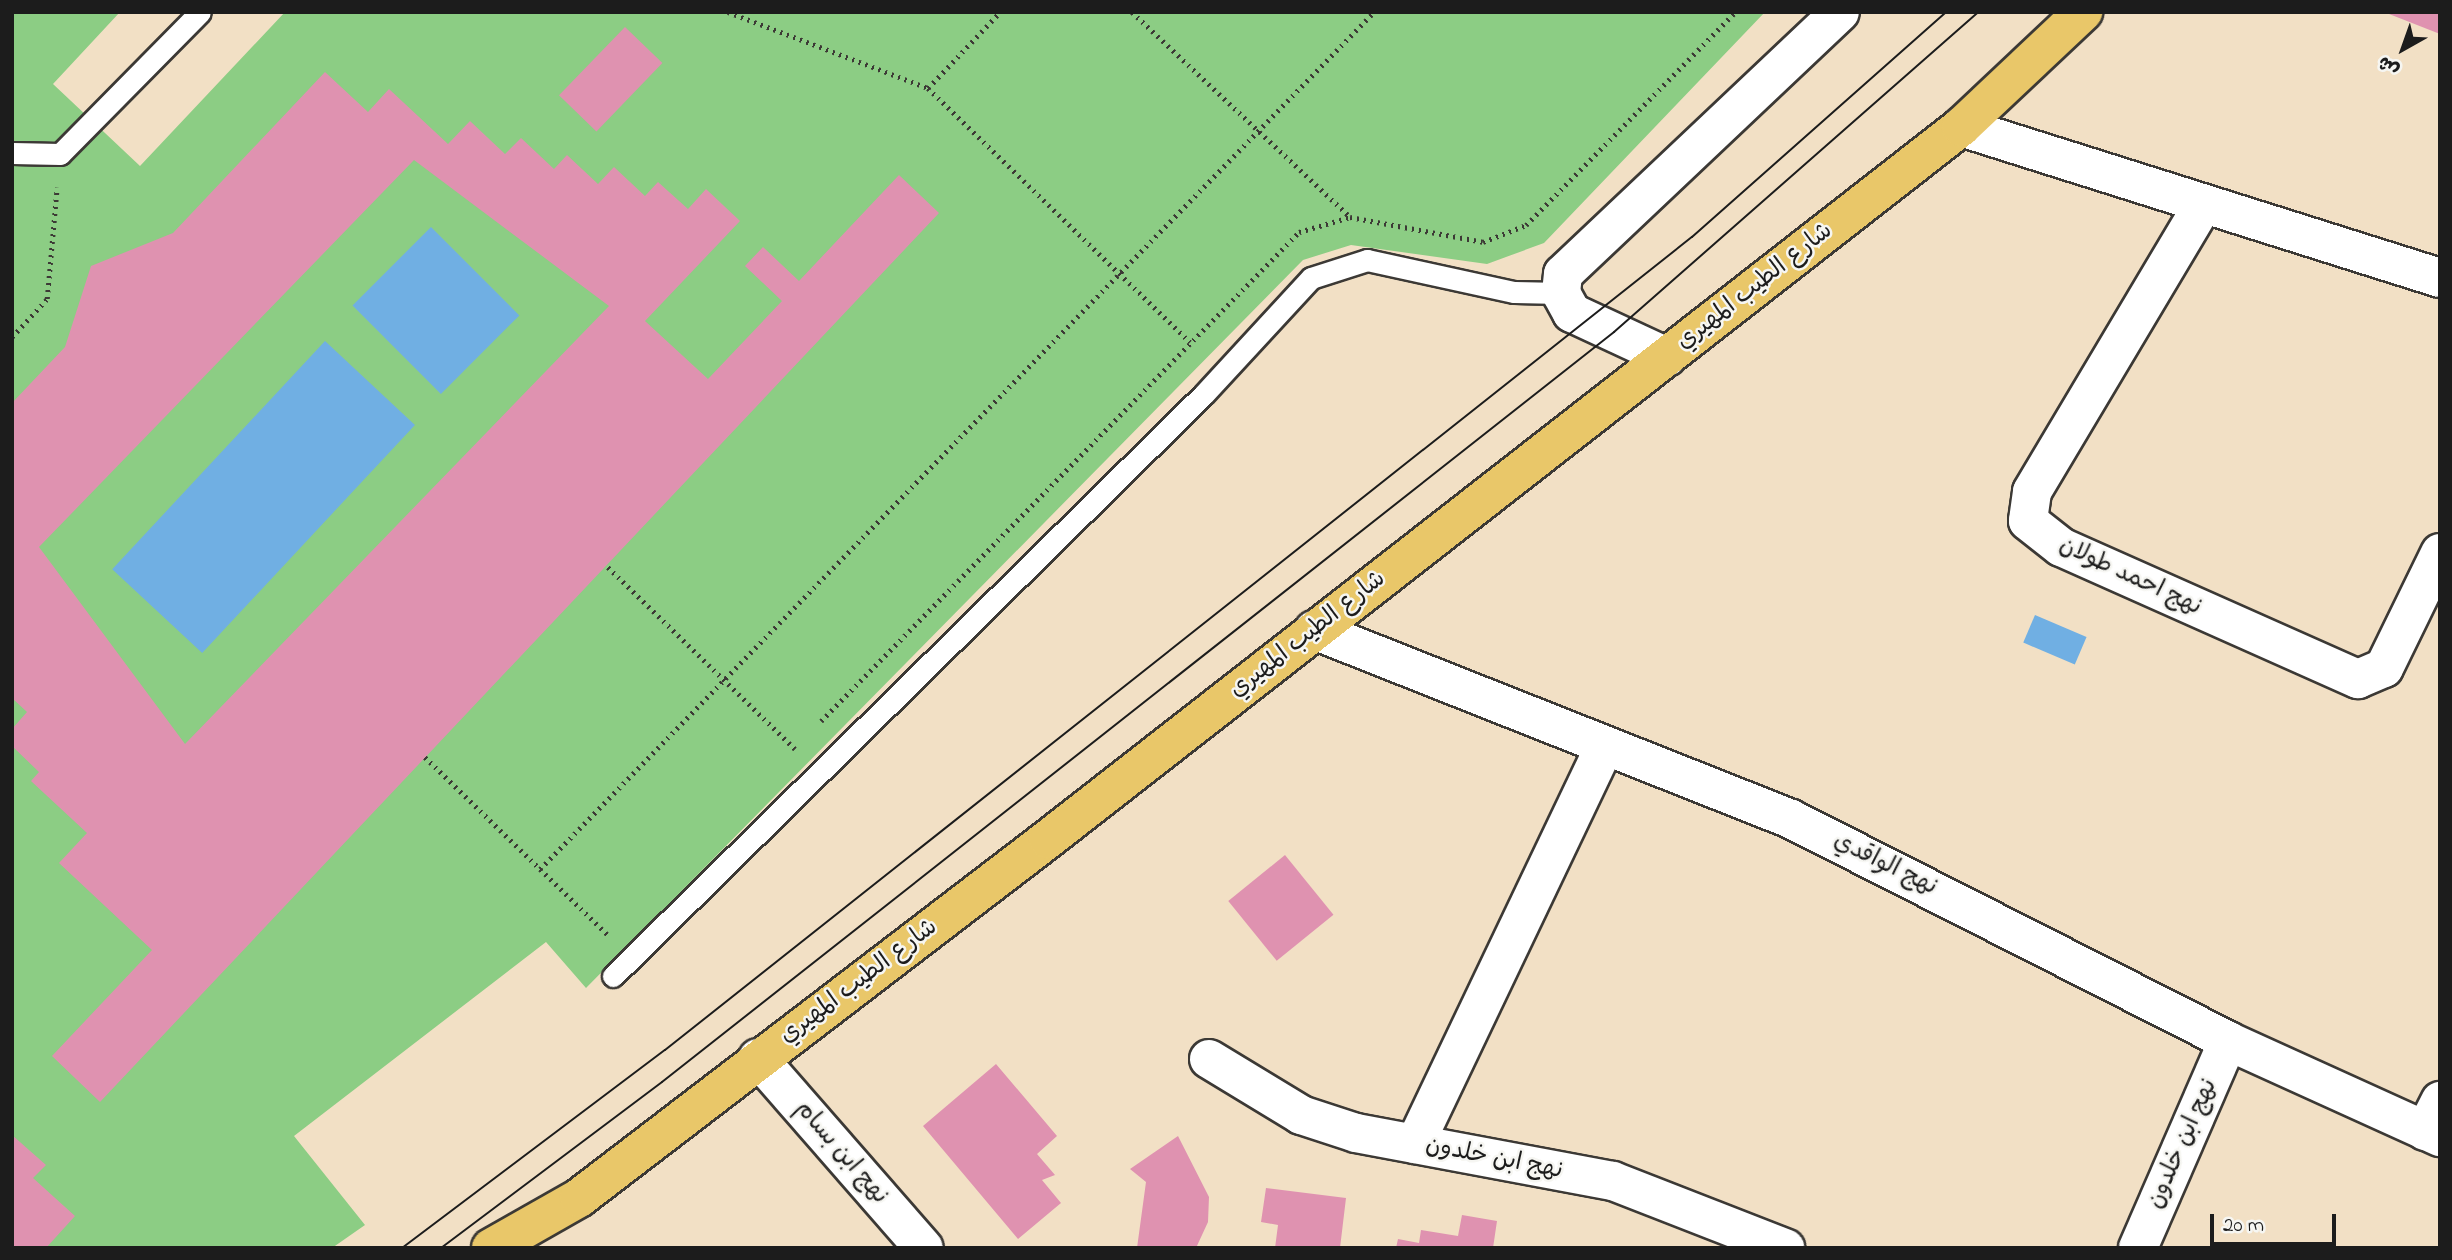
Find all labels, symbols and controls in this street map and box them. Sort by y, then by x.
north arrow [2368,14,2438,84]
text: ش [2372,48,2406,83]
street label: شارع الطيب المهيري [1671,217,1839,357]
street label: نهج احمد طولان [2054,531,2206,623]
street label: شارع الطيب المهيري [1224,565,1392,705]
street label: نهج الواقدي [1828,827,1942,903]
street label: شارع الطيب المهيري [774,913,944,1051]
street label: نهج ابن خلدون [2142,1075,2224,1213]
street label: نهج ابن بسام [788,1095,894,1211]
street label: نهج ابن خلدون [1423,1132,1565,1186]
scale bar [2214,1200,2340,1244]
text: 20 m [2223,1211,2264,1241]

